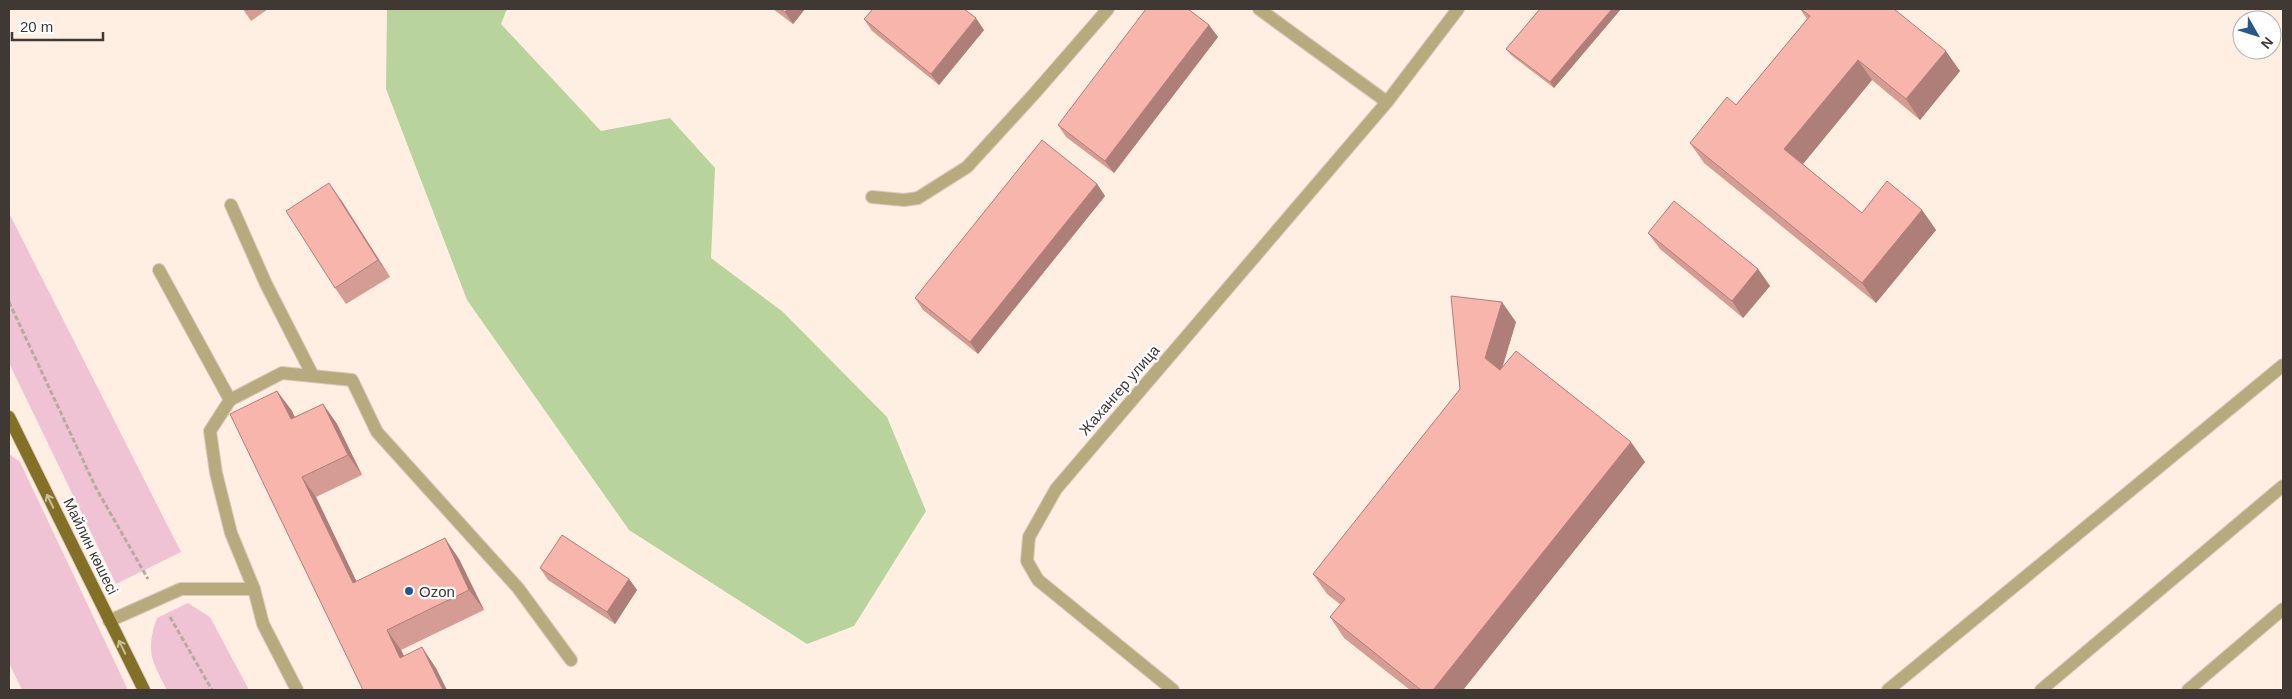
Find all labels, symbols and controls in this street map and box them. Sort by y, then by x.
scale bar [12,10,104,42]
north arrow [2232,10,2282,60]
text: 20 m [20,18,53,35]
text: N [2258,34,2277,52]
street label: Жахангер улица [1075,341,1163,438]
one-way arrow [45,494,54,509]
street label: Майлин көшесі [60,495,122,597]
place label: Ozon [419,583,455,600]
marker: Ozon [403,585,415,597]
one-way arrow [117,639,127,654]

